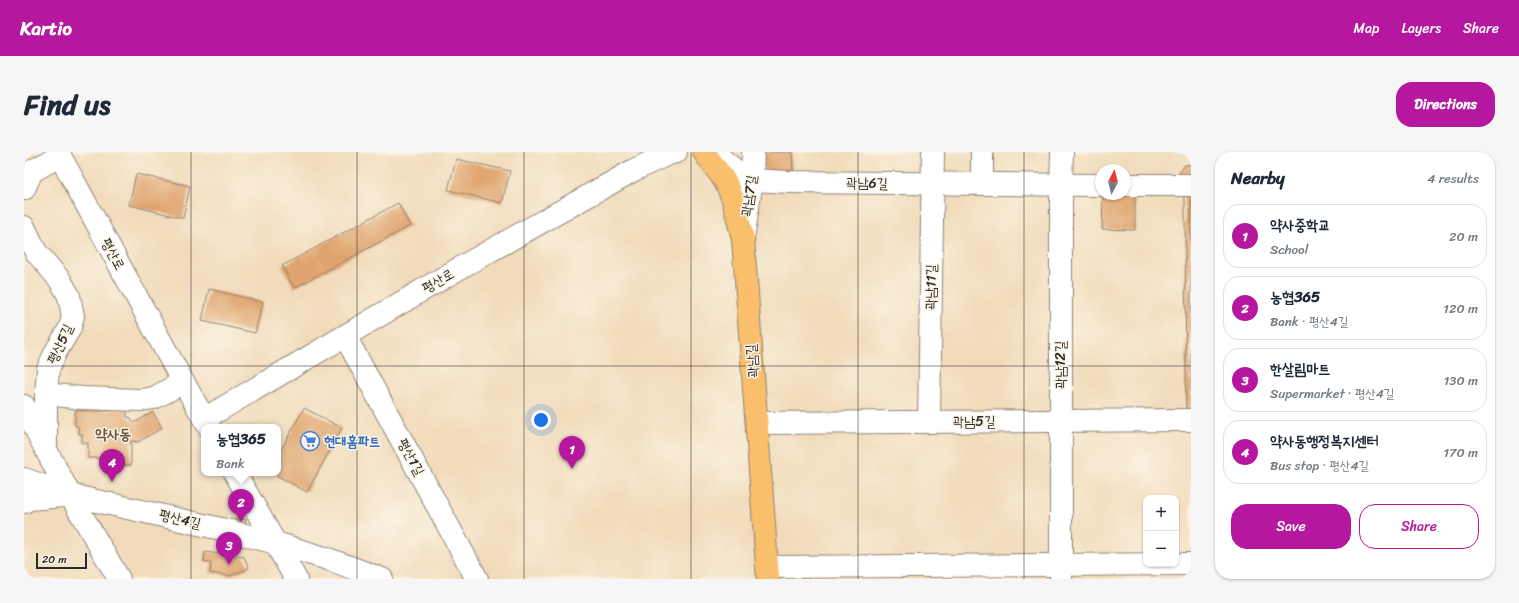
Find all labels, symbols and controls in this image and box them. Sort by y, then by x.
text: Kartio [20,12,72,45]
text: Map [1354,16,1379,41]
text: Layers [1401,16,1441,41]
text: Share [1463,16,1499,41]
text: Find us [24,80,111,129]
button: Directions [1396,82,1495,127]
text: Nearby [1231,163,1285,193]
north arrow [1095,164,1131,200]
text: 4 results [1427,167,1479,190]
street label: 곽남6길 [846,170,889,196]
street label: 곽남7길 [734,173,764,218]
text: 약사중학교 [1270,212,1330,238]
text: 1 [1242,225,1248,248]
text: 20 m [1449,225,1478,248]
street label: 평산로 [94,233,132,275]
text: School [1270,238,1308,261]
street label: 평산로 [417,262,459,300]
street label: 곽남11길 [918,263,944,310]
text: 농협365 [1270,284,1320,310]
text: 2 [1241,297,1249,320]
text: 120 m [1443,297,1478,320]
text: Bank · 평산4길 [1270,310,1348,333]
street label: 평산5길 [40,319,81,368]
street label: 곽남12길 [1048,340,1073,389]
street label: 곽남길 [738,343,766,379]
text: 한살림마트 [1270,356,1330,382]
text: 3 [1241,369,1249,392]
text: 130 m [1444,369,1478,392]
text: Supermarket · 평산4길 [1270,382,1394,405]
street label: 곽남5길 [953,409,996,434]
your location [531,410,551,430]
district label: 약사동 [95,421,131,447]
popup [201,424,281,476]
text: 농협365 [216,426,266,452]
text: 약사동행정복지센터 [1270,428,1379,454]
place label: 현대홈파트 [324,429,380,454]
supermarket icon: 현대홈파트 [299,430,321,452]
street label: 평산1길 [390,434,432,481]
pin: 1 [559,436,585,469]
text: 4 [1241,441,1249,464]
text: 170 m [1443,441,1478,464]
pin: 4 [99,449,125,482]
text: Bank [216,452,245,475]
text: Bus stop · 평산4길 [1270,454,1369,477]
pin: 2 [228,489,254,522]
map controls [1143,495,1179,567]
button: + [1143,495,1179,531]
street label: 평산4길 [156,502,204,536]
button: Save [1231,504,1351,549]
button: Share [1359,504,1479,549]
button: − [1143,531,1179,567]
pin: 3 [216,532,242,565]
text: 20 m [42,550,67,569]
scale bar [36,551,87,570]

